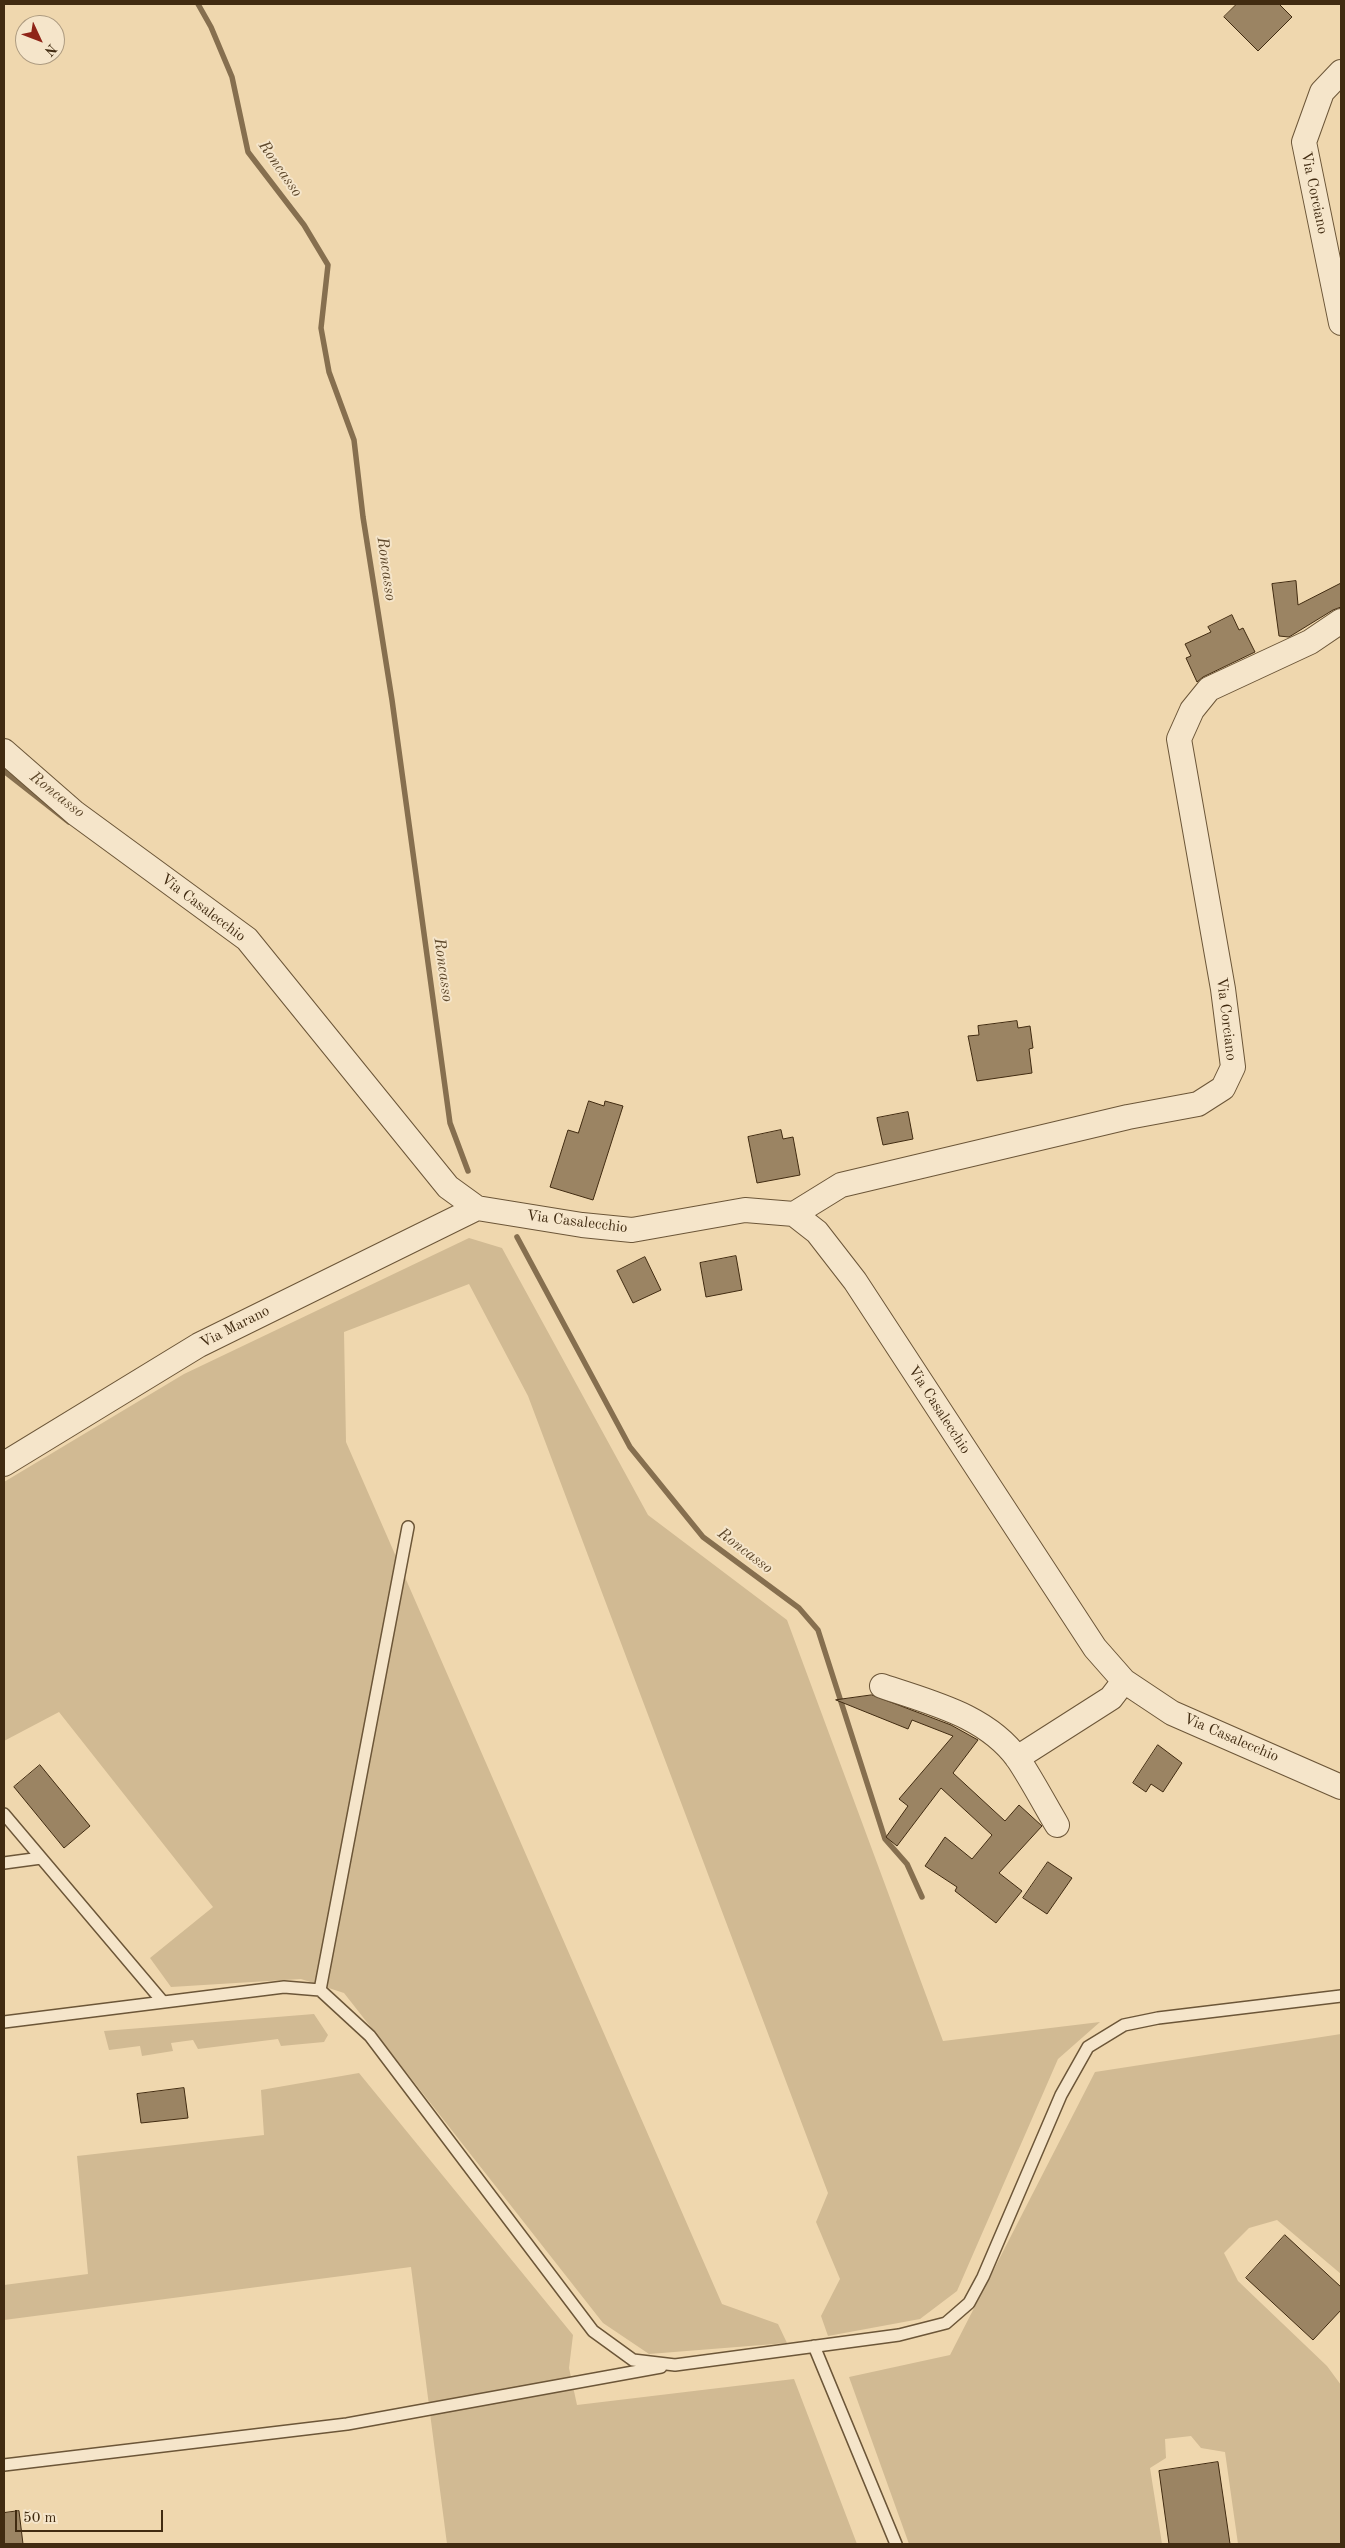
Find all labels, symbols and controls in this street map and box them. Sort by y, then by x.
north arrow [15,15,65,65]
text: N [41,41,59,58]
water label: Roncasso [254,137,306,201]
street label: Via Corciano [1296,150,1332,236]
water label: Roncasso [372,536,400,602]
water label: Roncasso [26,768,88,822]
street label: Via Casalecchio [157,870,249,946]
water label: Roncasso [429,937,457,1003]
street label: Via Corciano [1212,976,1240,1062]
street label: Via Casalecchio [525,1207,629,1237]
street label: Via Marano [197,1302,273,1352]
street label: Via Casalecchio [904,1362,974,1458]
water label: Roncasso [714,1524,776,1578]
street label: Via Casalecchio [1181,1710,1281,1766]
scale bar [18,2500,165,2532]
text: 50 m [23,2511,57,2526]

